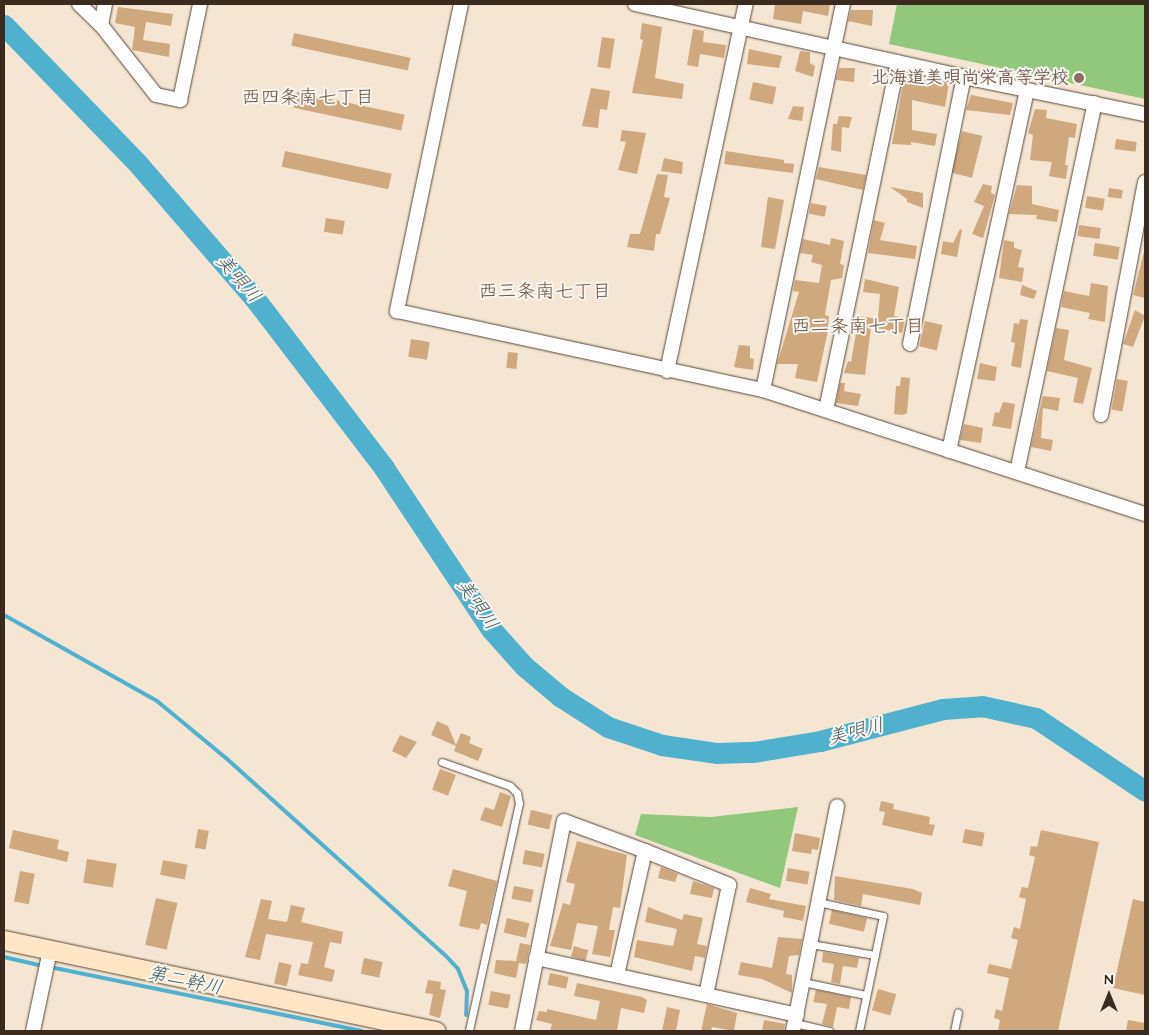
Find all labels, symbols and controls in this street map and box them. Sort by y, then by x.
place label: 北海道美唄尚栄高等学校 [871,67,1069,89]
marker: 北海道美唄尚栄高等学校 [1073,72,1085,84]
district label: 西四条南七丁目 [242,87,374,109]
water label: 美唄川 [211,250,265,308]
district label: 西三条南七丁目 [479,281,611,303]
district label: 西二条南七丁目 [792,316,924,338]
water label: 美唄川 [451,575,503,635]
water label: 美唄川 [826,714,886,750]
water label: 第二幹川 [145,962,225,1000]
north arrow [1084,970,1134,1020]
text: N [1105,970,1113,990]

